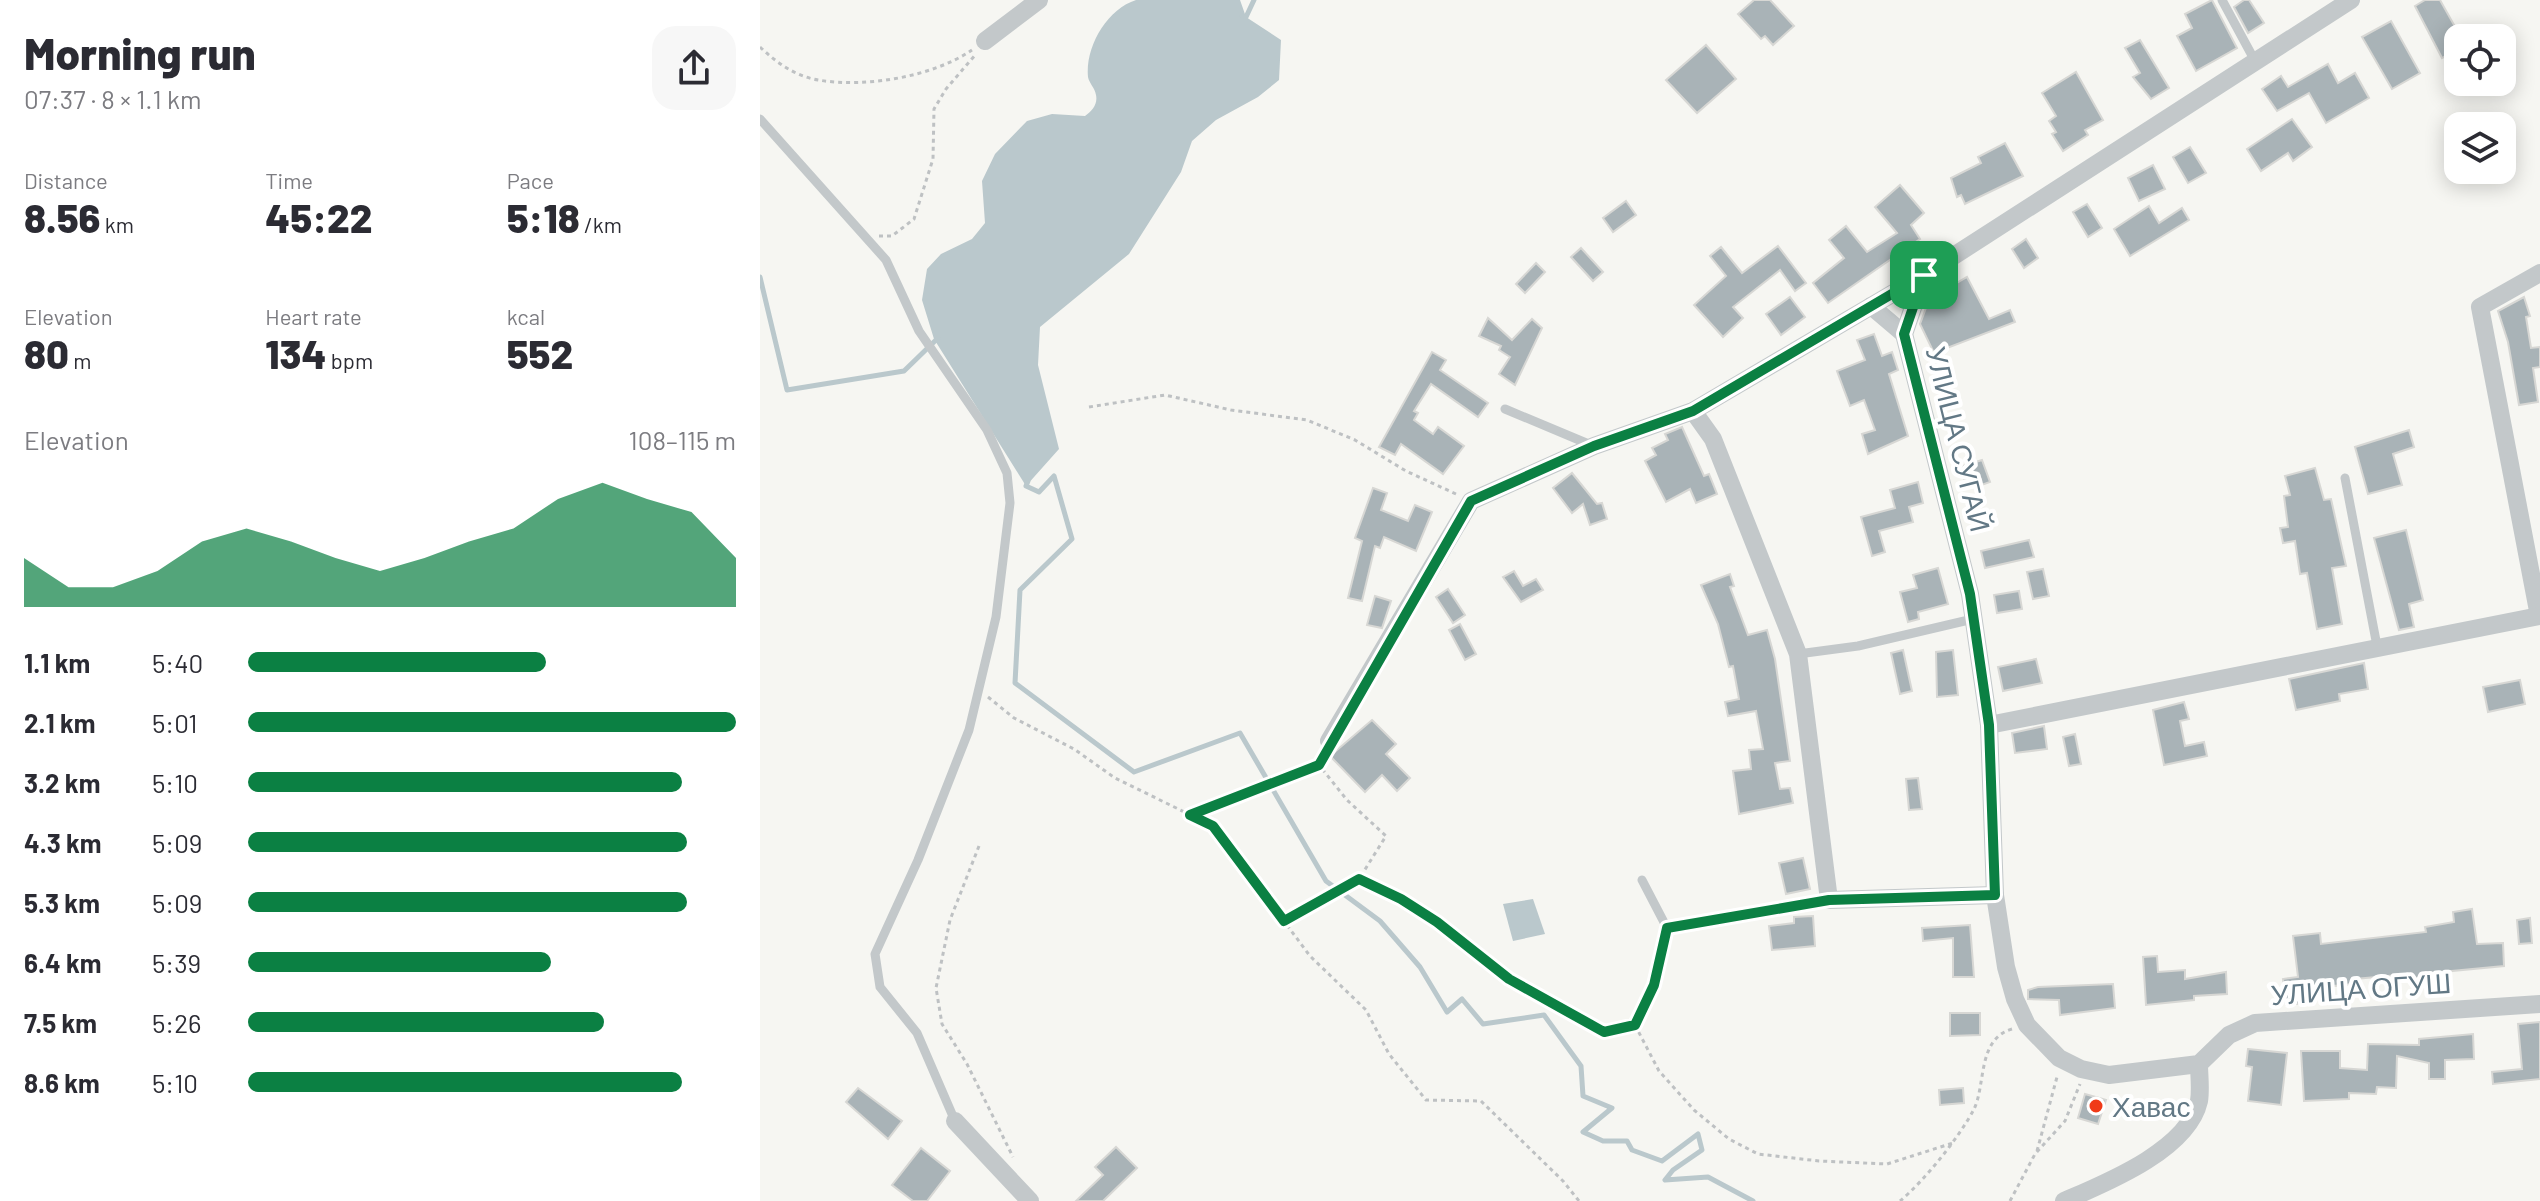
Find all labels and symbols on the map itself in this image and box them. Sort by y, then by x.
pin [1890,241,1958,309]
street label: УЛИЦА СУГАЙ [1920,343,1998,535]
street label: УЛИЦА ОГУШ [2270,965,2452,1011]
place label: Хавас [2112,1089,2190,1123]
marker: Хавас [2087,1097,2105,1115]

